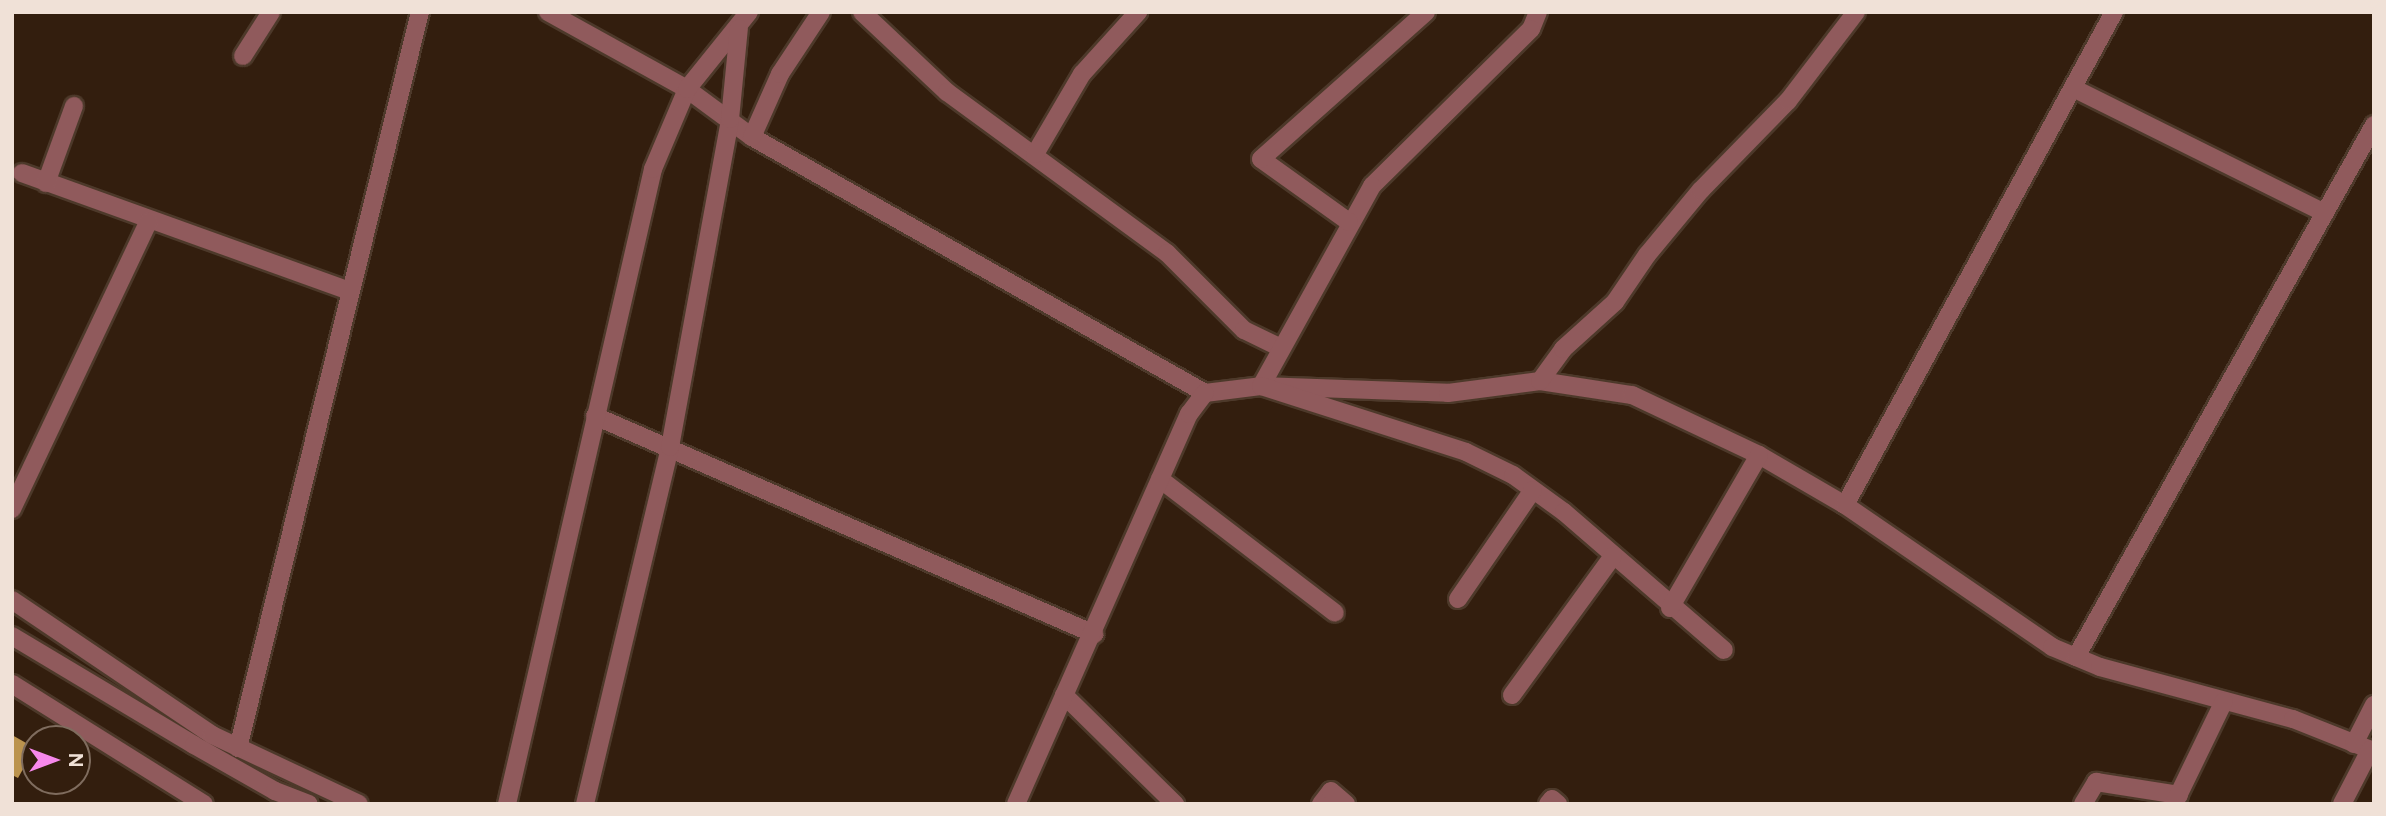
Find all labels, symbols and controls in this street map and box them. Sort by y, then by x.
north arrow [21,725,91,795]
text: N [64,753,87,767]

